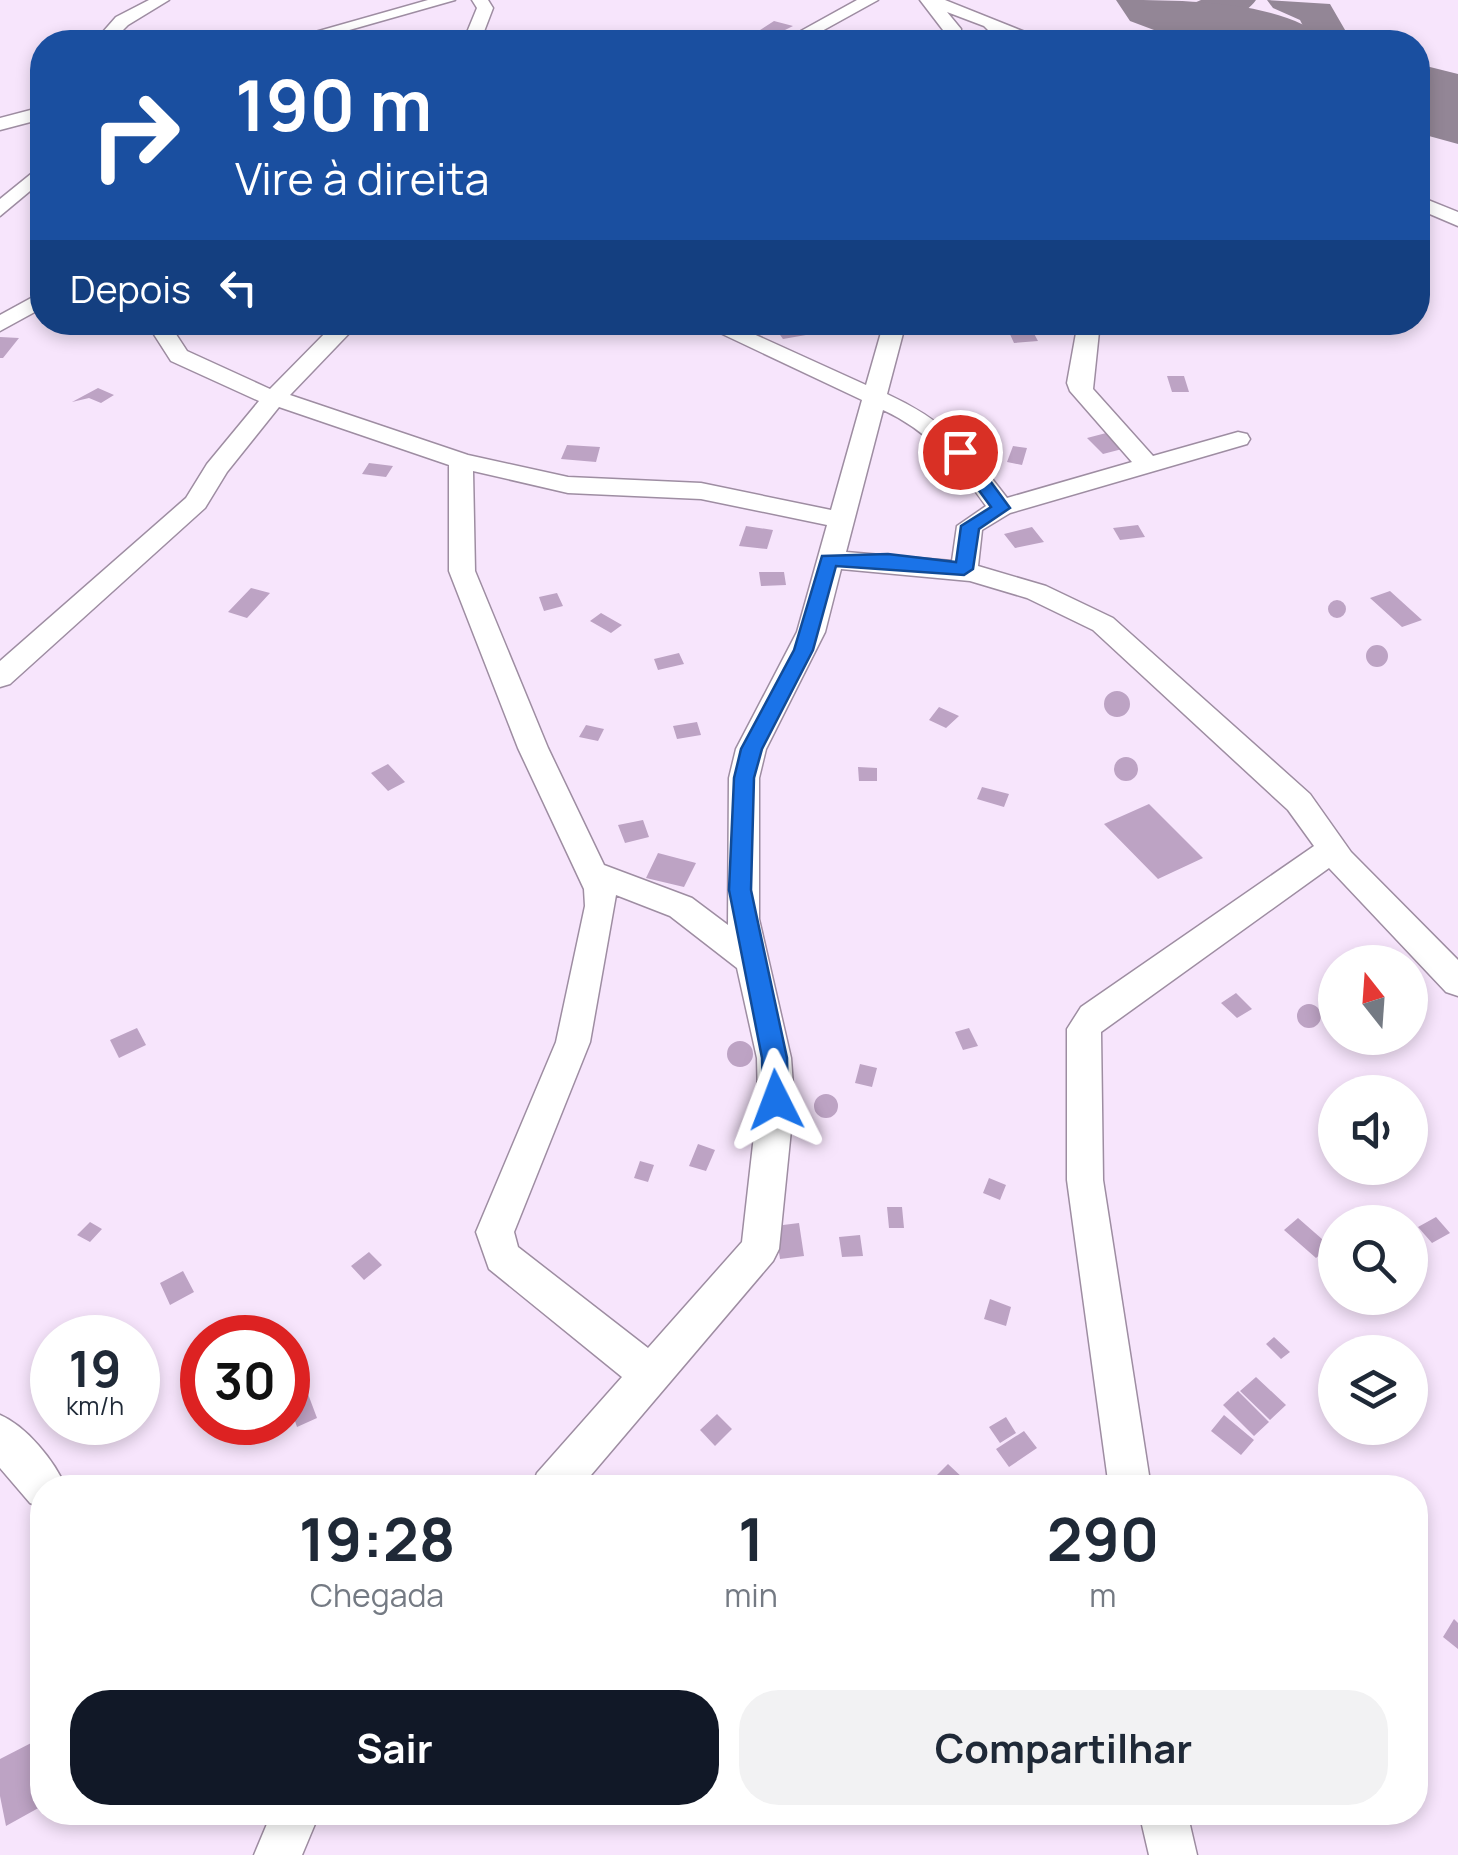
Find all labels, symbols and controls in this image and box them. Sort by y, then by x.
text: 190 m [235,56,432,152]
icon: right [70,70,200,200]
text: Vire à direita [235,147,490,209]
icon: left [211,260,266,315]
text: Depois [70,262,191,314]
pin [918,410,1003,495]
icon: arrive [933,425,988,480]
north arrow [1318,945,1428,1055]
map controls [1318,945,1428,1445]
position arrow [724,1048,828,1152]
button: sound [1318,1075,1428,1185]
button: search [1318,1205,1428,1315]
speed limit sign: 30 [180,1315,310,1445]
text: 19 [69,1334,121,1402]
button: layers [1318,1335,1428,1445]
text: km/h [66,1388,124,1423]
text: 19:28 [299,1497,455,1579]
text: 1 [738,1497,764,1579]
text: 290 [1047,1497,1159,1579]
text: Chegada [310,1573,444,1617]
text: min [724,1573,778,1617]
text: m [1089,1573,1116,1617]
button: Sair [70,1690,719,1805]
button: Compartilhar [739,1690,1388,1805]

